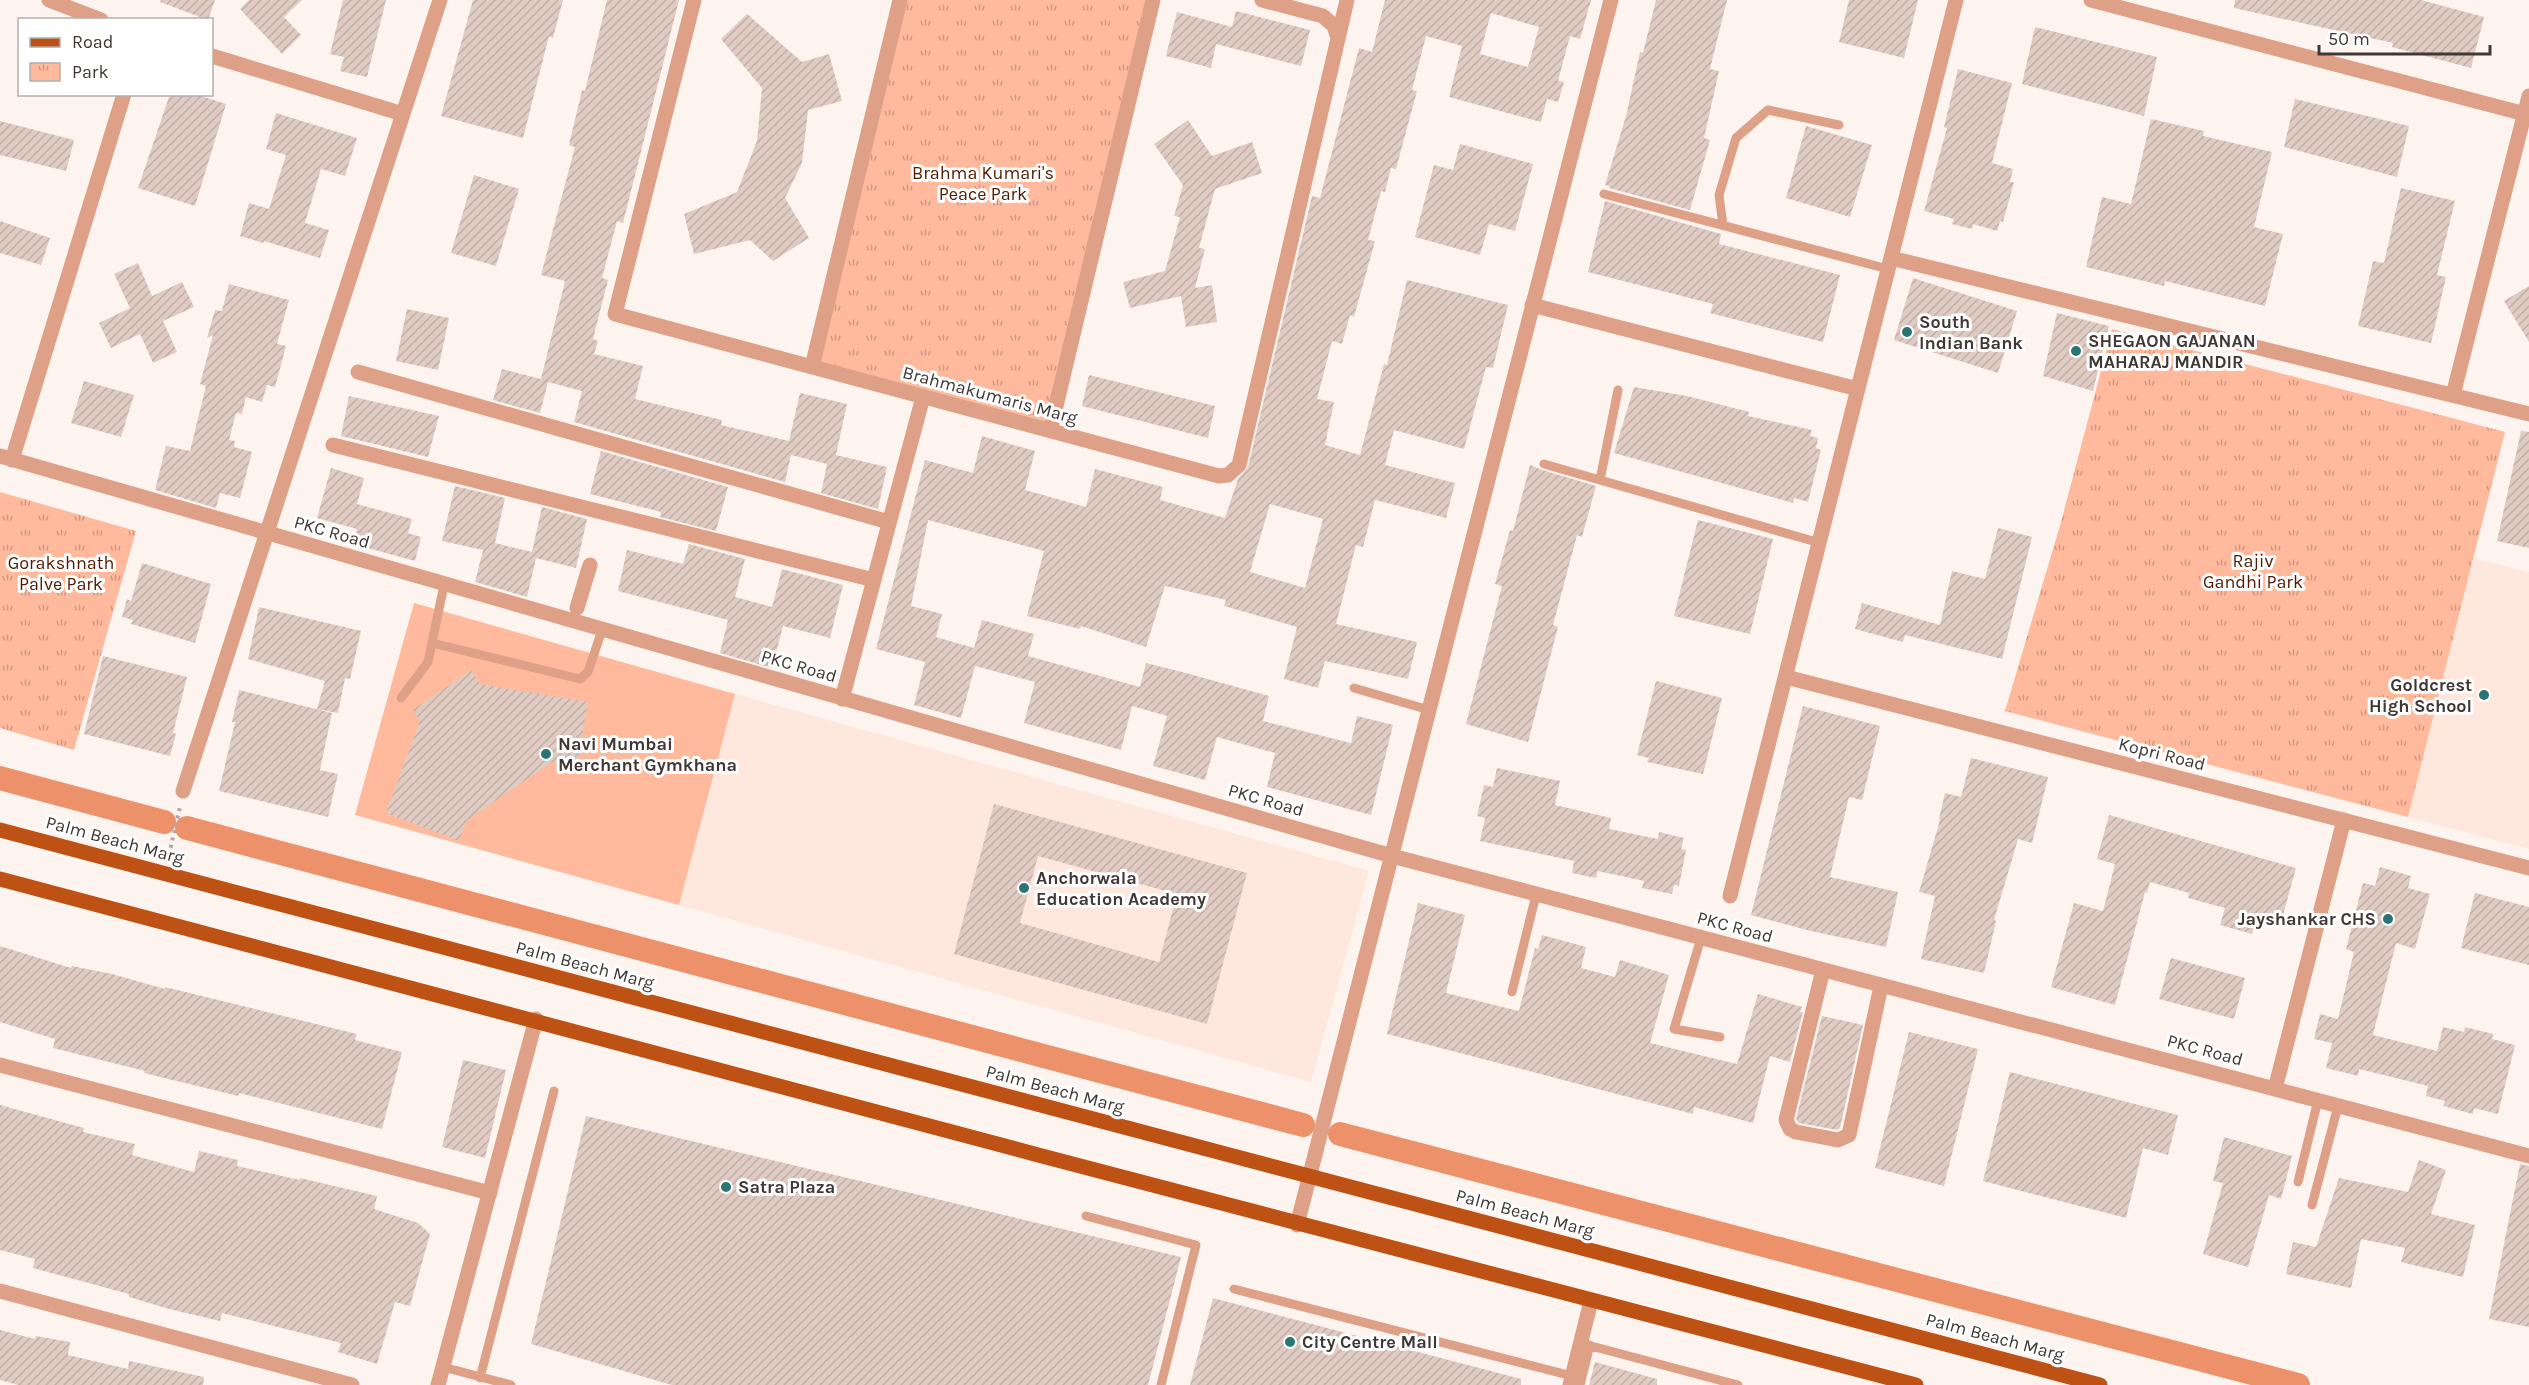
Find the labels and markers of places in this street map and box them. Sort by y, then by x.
place label: South Indian Bank [1919,311,2023,354]
marker: South Indian Bank [1900,325,1914,339]
place label: SHEGAON GAJANAN MAHARAJ MANDIR [2088,330,2256,373]
marker: SHEGAON GAJANAN MAHARAJ MANDIR [2069,344,2083,358]
place label: Goldcrest High School [2369,674,2472,717]
marker: Goldcrest High School [2477,688,2491,702]
place label: Navi Mumbai Merchant Gymkhana [558,733,737,776]
marker: Navi Mumbai Merchant Gymkhana [539,747,553,761]
place label: Anchorwala Education Academy [1036,867,1206,910]
marker: Anchorwala Education Academy [1017,881,1031,895]
place label: Jayshankar CHS [2238,908,2376,930]
marker: Jayshankar CHS [2381,912,2395,926]
place label: Satra Plaza [738,1176,835,1198]
marker: Satra Plaza [719,1180,733,1194]
place label: City Centre Mall [1302,1331,1438,1353]
marker: City Centre Mall [1283,1335,1297,1349]

